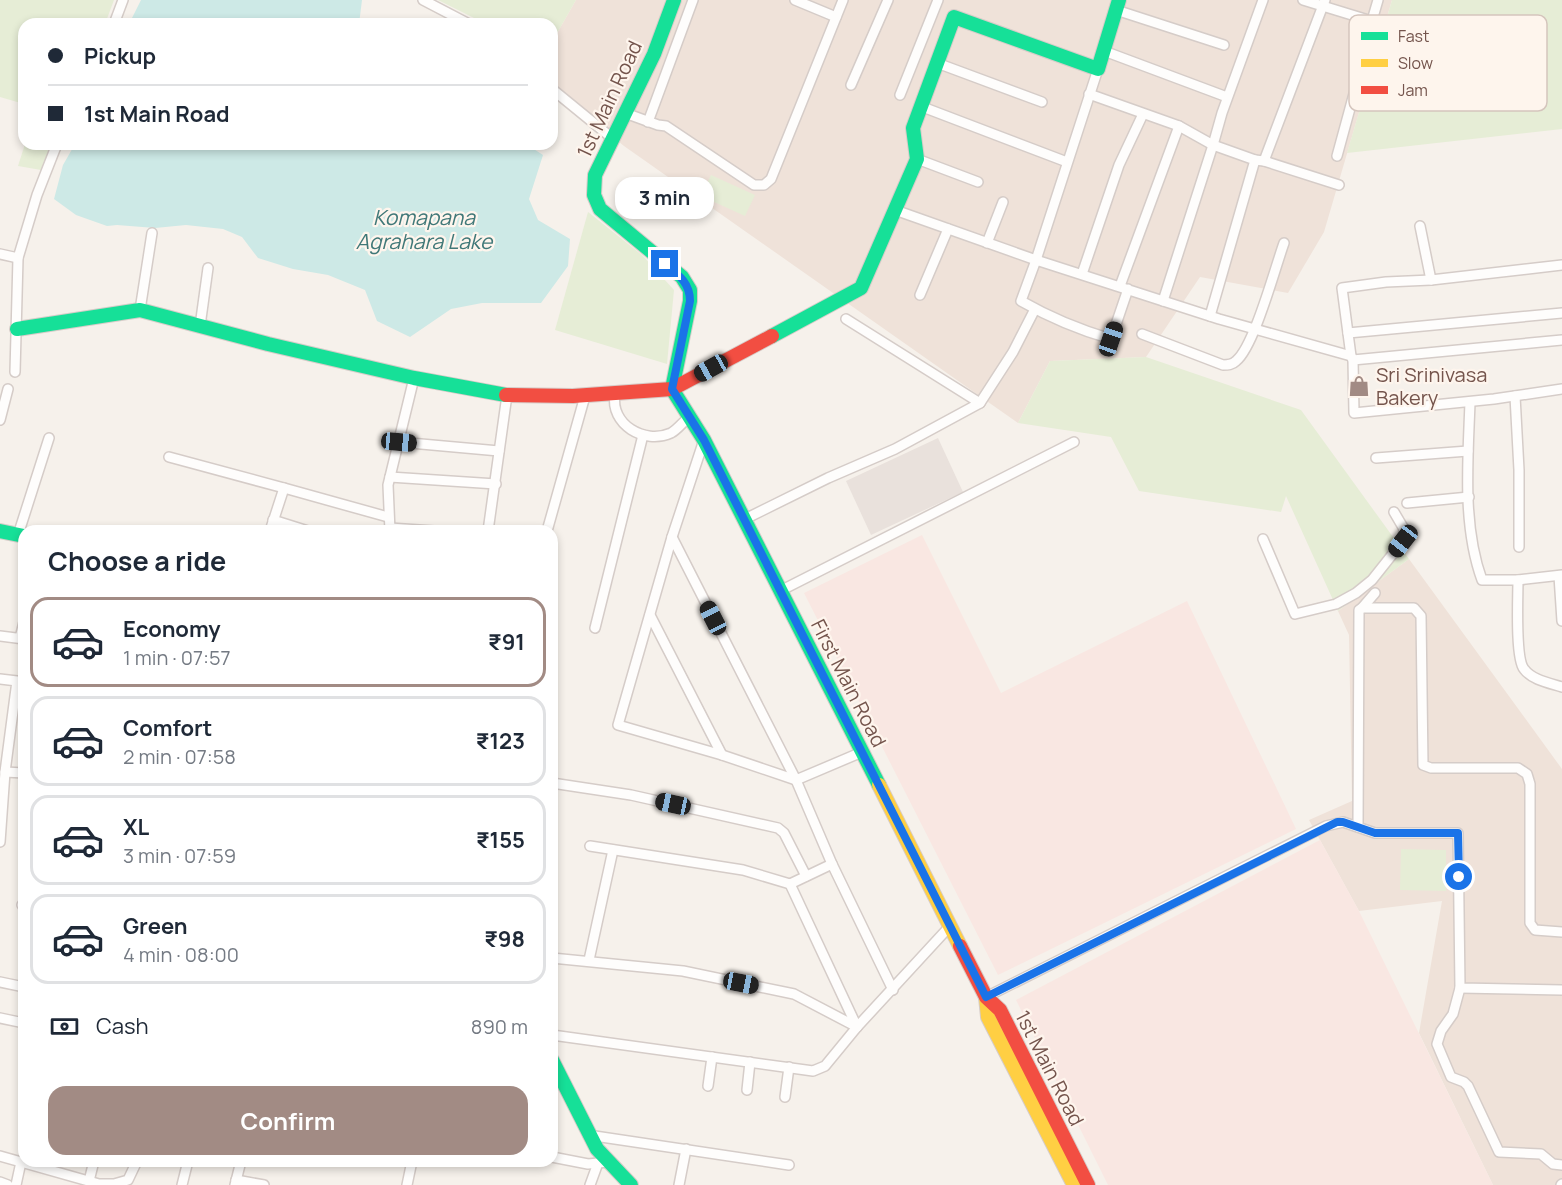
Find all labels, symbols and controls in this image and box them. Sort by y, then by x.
legend [1349,15,1547,111]
text: Fast [1398,25,1429,47]
street label: 1st Main Road [570,36,648,162]
text: Pickup [84,41,156,71]
text: Slow [1398,52,1433,74]
text: Jam [1398,79,1428,101]
text: 1st Main Road [84,99,230,129]
callout: 3 min [616,177,714,219]
text: 3 min [639,184,690,211]
water label: Komapana Agrahara Lake [356,203,494,255]
route end [651,250,678,277]
car [1097,319,1125,359]
car [691,351,731,385]
place label: Sri Srinivasa Bakery [1376,361,1487,411]
shop icon: Sri Srinivasa Bakery [1347,374,1371,398]
car [380,431,418,453]
car [1385,521,1421,561]
text: Choose a ride [48,542,226,579]
car [697,598,729,638]
text: Economy [123,614,221,644]
icon: car [51,615,105,669]
street label: First Main Road [805,615,893,751]
text: ₹91 [488,627,525,657]
text: 1 min · 07:57 [123,644,231,671]
text: Comfort [123,713,212,743]
icon: car [51,714,105,768]
text: ₹123 [476,726,525,756]
text: 2 min · 07:58 [123,743,236,770]
car [654,791,692,817]
text: XL [123,812,149,842]
icon: car [51,813,105,867]
text: ₹155 [476,825,525,855]
text: 3 min · 07:59 [123,842,236,869]
route start [1445,863,1472,890]
text: Green [123,911,188,941]
icon: car [51,912,105,966]
text: ₹98 [484,924,525,954]
text: 4 min · 08:00 [123,941,239,968]
car [722,971,760,995]
street label: 1st Main Road [1009,1006,1091,1130]
icon: cash [48,1010,81,1043]
text: Cash [96,1011,149,1041]
text: 890 m [471,1013,528,1040]
button: Confirm [48,1086,528,1155]

